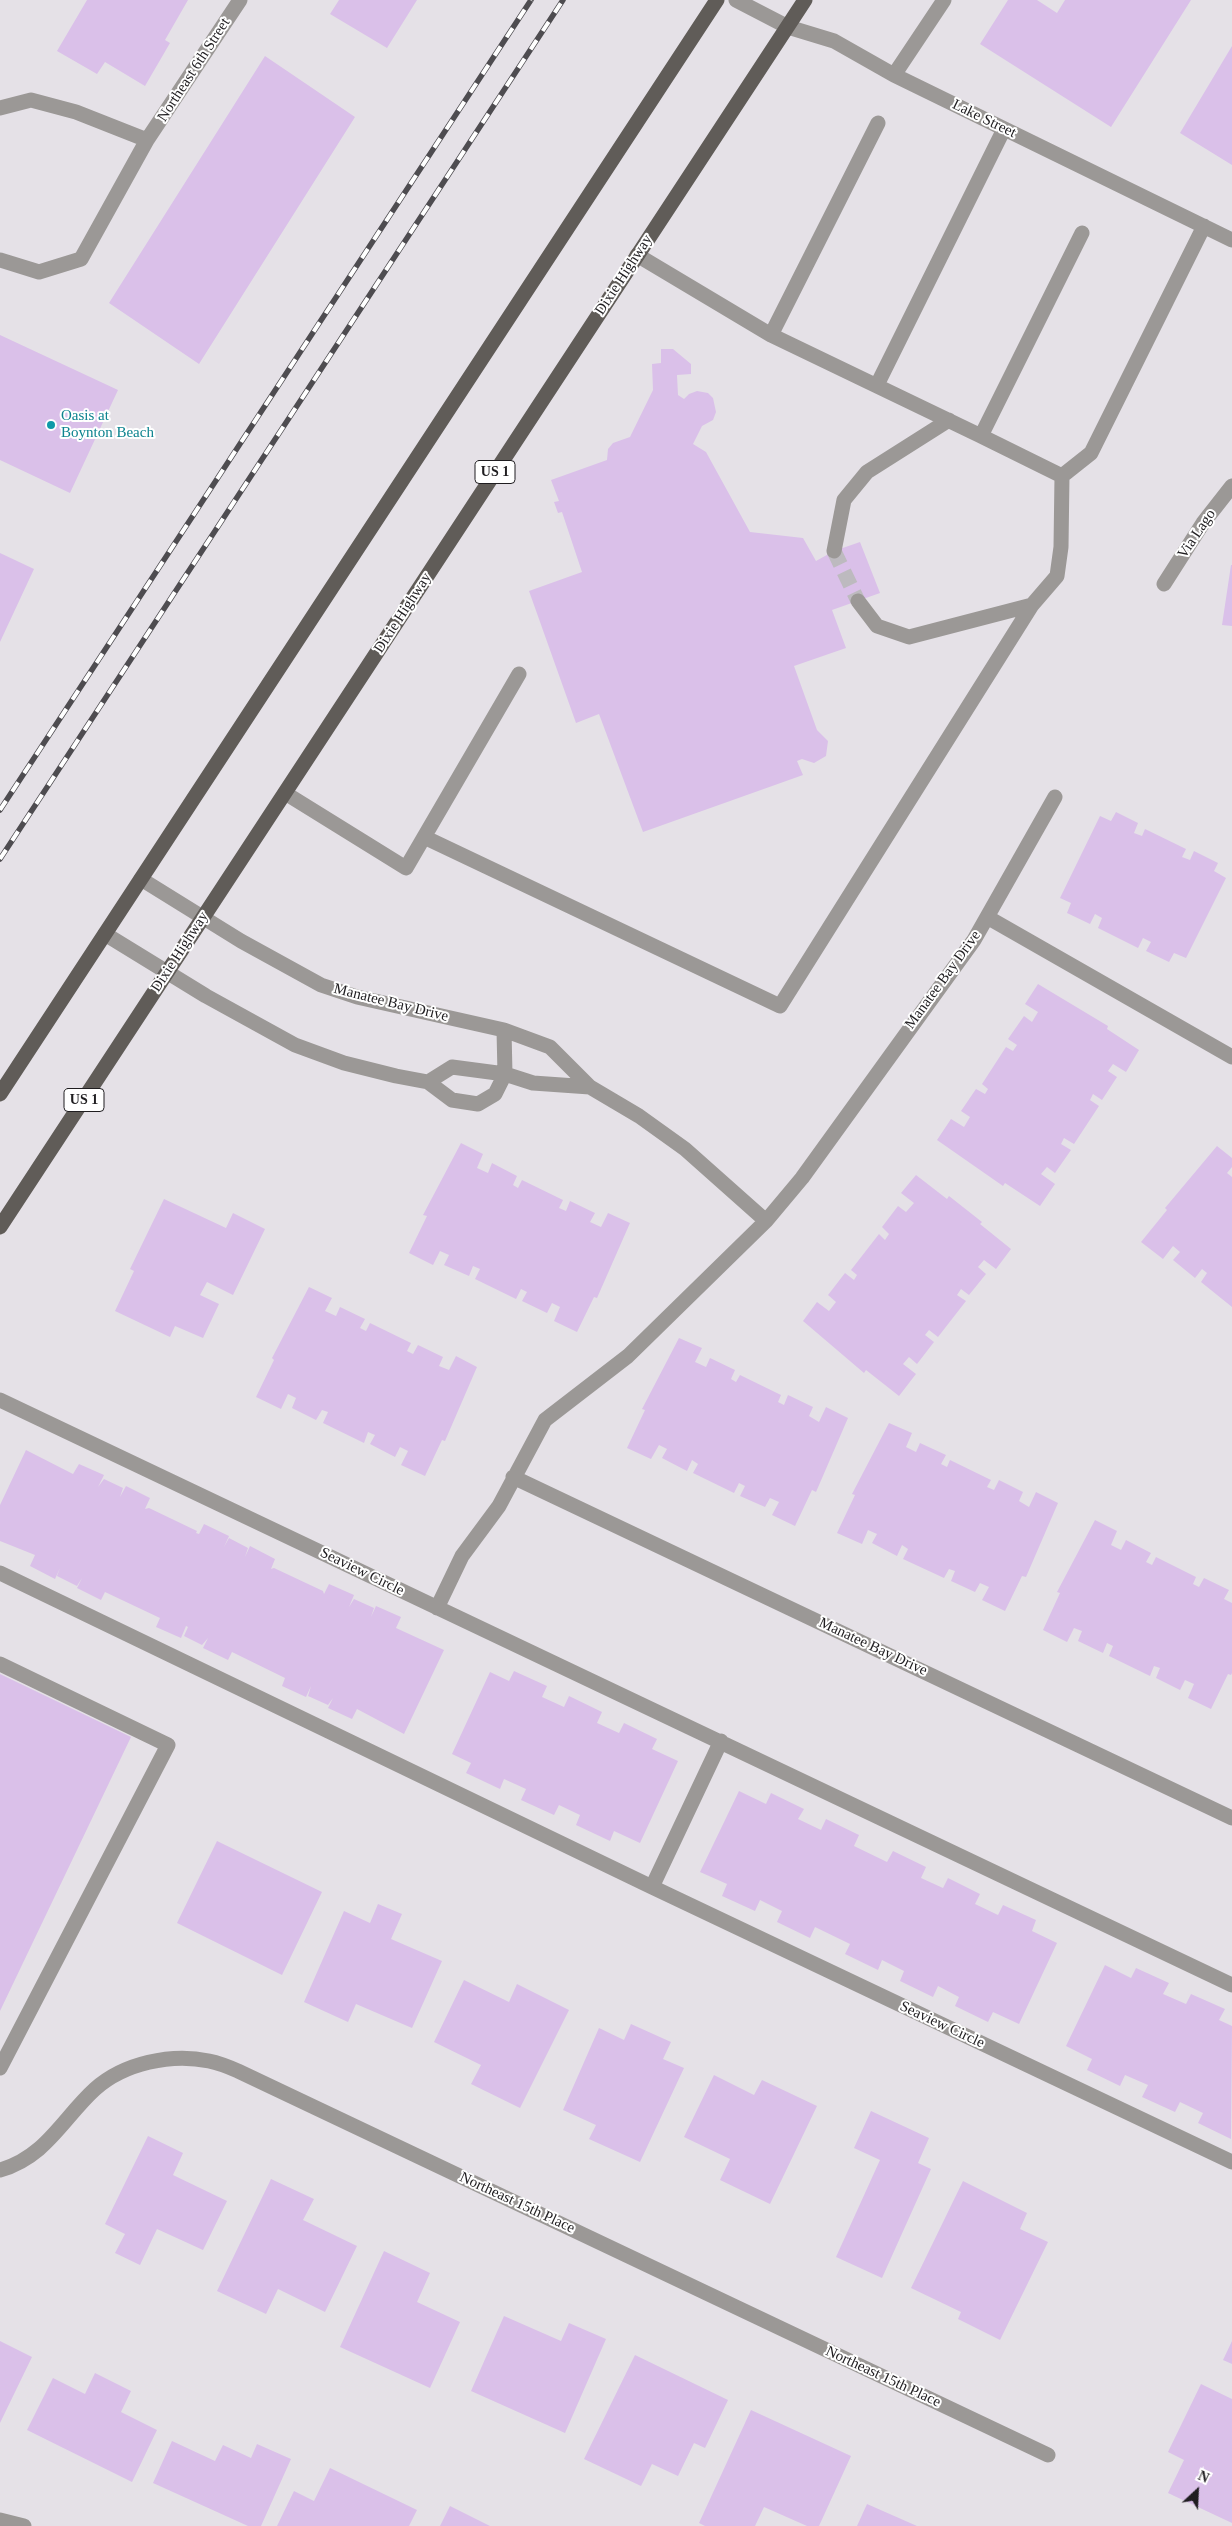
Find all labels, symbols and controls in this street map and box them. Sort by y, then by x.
street label: Northeast 6th Street [154,15,234,125]
street label: Lake Street [949,96,1019,142]
street label: Dixie Highway [591,231,657,319]
place label: Oasis at Boynton Beach [61,407,154,442]
marker: Oasis at Boynton Beach [45,419,57,431]
road number: US 1 [475,461,515,484]
street label: Via Lago [1174,506,1220,562]
street label: Dixie Highway [370,569,436,657]
street label: Dixie Highway [147,908,213,996]
street label: Manatee Bay Drive [901,927,985,1033]
street label: Manatee Bay Drive [332,980,450,1026]
road number: US 1 [64,1088,104,1112]
street label: Seaview Circle [317,1544,407,1600]
street label: Manatee Bay Drive [816,1614,930,1680]
street label: Seaview Circle [897,1998,987,2052]
street label: Northeast 15th Place [457,2168,577,2238]
street label: Northeast 15th Place [823,2342,943,2412]
north arrow [1172,2466,1222,2516]
text: N [1196,2468,1211,2486]

